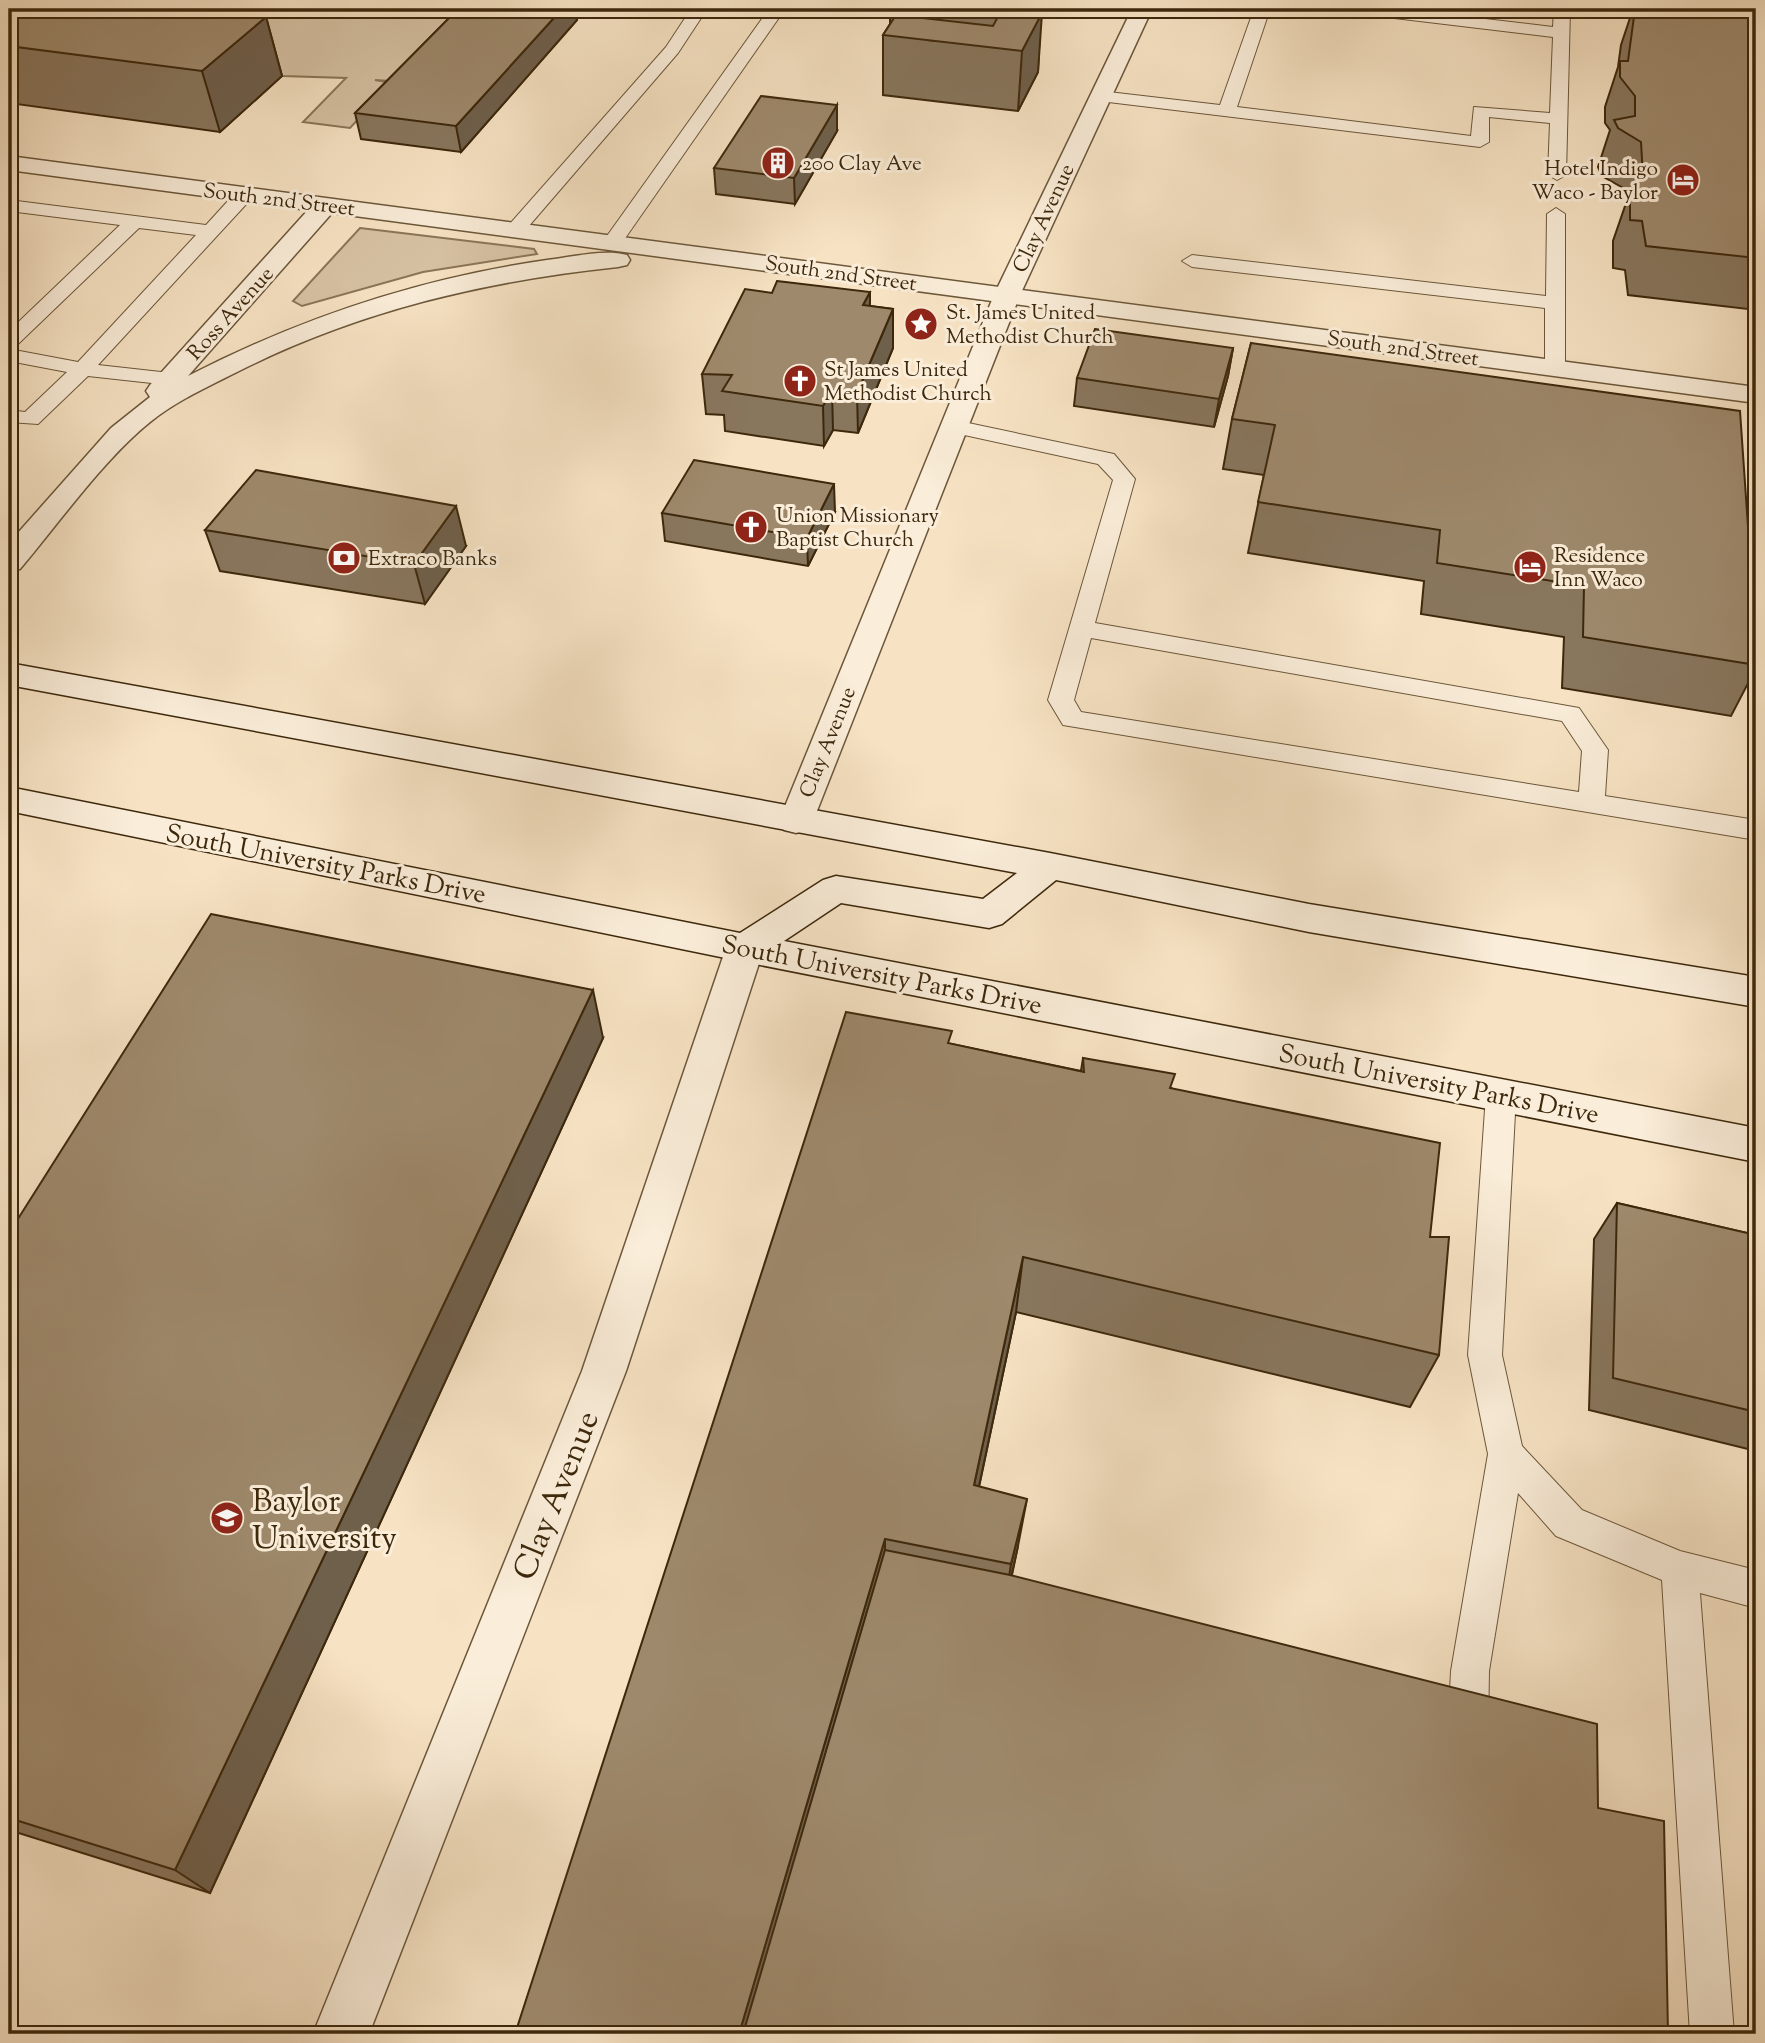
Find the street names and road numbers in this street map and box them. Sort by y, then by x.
street label: Clay Avenue [1006,159,1083,278]
street label: South 2nd Street [201,177,356,225]
street label: South 2nd Street [763,250,918,300]
street label: Ross Avenue [181,261,282,368]
street label: South 2nd Street [1325,325,1480,375]
street label: Clay Avenue [793,683,865,803]
street label: South University Parks Drive [162,816,489,915]
street label: South University Parks Drive [718,927,1045,1026]
street label: South University Parks Drive [1275,1036,1602,1135]
street label: Clay Avenue [503,1405,613,1588]

